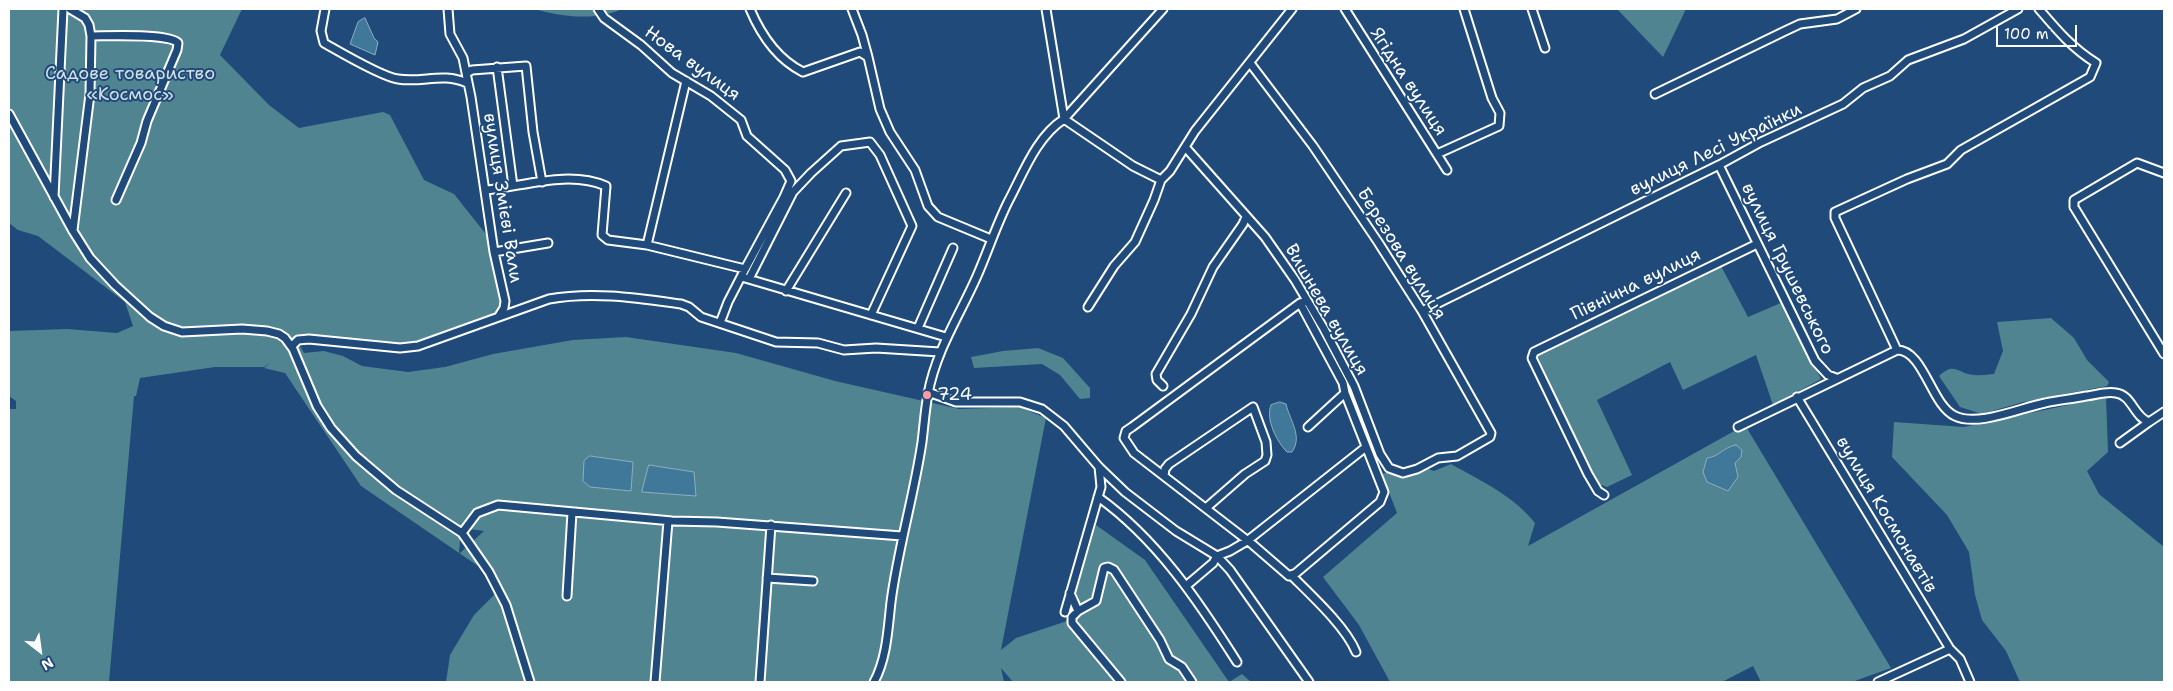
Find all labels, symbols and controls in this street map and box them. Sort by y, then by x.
scale bar [1998,15,2079,47]
street label: Нова вулиця [640,22,744,106]
street label: Ягідна вулиця [1365,24,1451,140]
text: 100 m [2004,24,2049,44]
park label: Садове товариство «Космос» [45,63,215,106]
street label: вулиця Лесі Українки [1626,99,1806,201]
street label: вулиця Змієві Вали [478,111,526,285]
street label: вулиця Грушевського [1736,180,1838,358]
street label: Березова вулиця [1352,184,1450,324]
street label: Вишнева вулиця [1280,240,1372,380]
street label: Північна вулиця [1567,244,1705,326]
place label: 724 [937,384,972,406]
marker: 724 [921,389,933,401]
street label: вулиця Космонавтів [1831,433,1941,597]
north arrow [15,626,65,676]
text: N [38,653,57,675]

